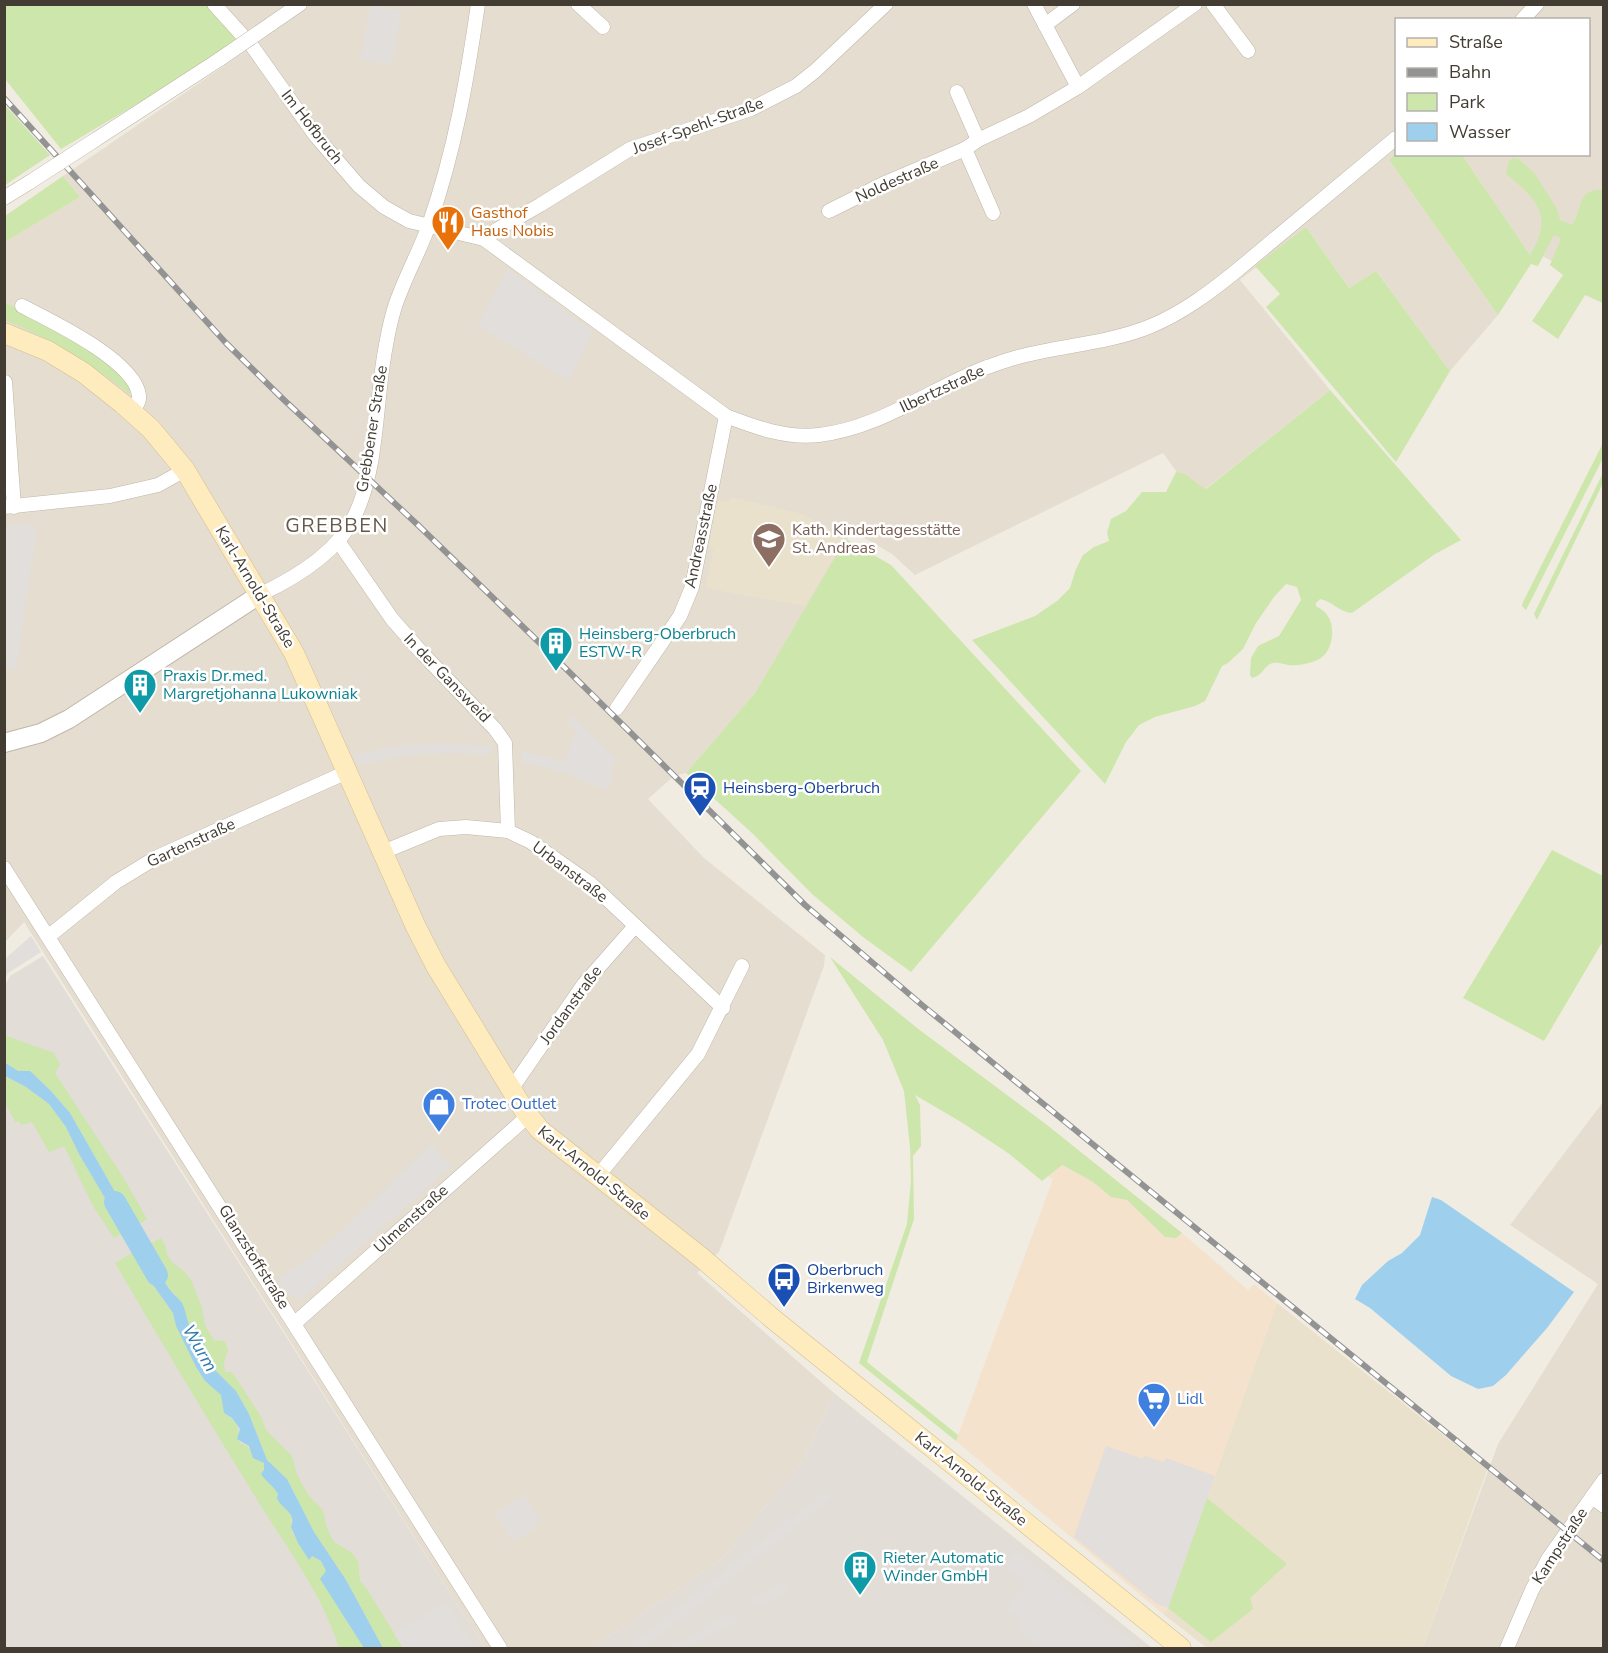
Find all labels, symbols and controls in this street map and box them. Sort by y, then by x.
legend [1395,18,1590,156]
text: Straße [1449,30,1503,54]
text: Bahn [1449,60,1491,84]
street label: Im Hofbruch [276,85,348,169]
text: Park [1449,90,1486,114]
street label: Josef-Spehl-Straße [629,92,766,160]
text: Wasser [1449,120,1511,144]
street label: Noldestraße [852,152,942,208]
place label: Gasthof Haus Nobis [471,202,554,242]
restaurant icon: Gasthof Haus Nobis [430,204,466,251]
street label: Ilbertzstraße [896,360,988,418]
street label: Grebbener Straße [351,364,393,494]
street label: Andreasstraße [679,482,723,590]
district label: GREBBEN [285,512,389,539]
place label: Kath. Kindertagesstätte St. Andreas [792,519,961,559]
school or university icon: Kath. Kindertagesstätte St. Andreas [751,521,787,568]
street label: Karl-Arnold-Straße [210,522,300,652]
place label: Heinsberg-Oberbruch ESTW-R [579,623,736,663]
building icon: Heinsberg-Oberbruch ESTW-R [538,625,574,672]
street label: In der Gansweid [399,628,495,728]
place label: Praxis Dr.med. Margretjohanna Lukowniak [163,665,359,705]
building icon: Praxis Dr.med. Margretjohanna Lukowniak [122,667,158,714]
station icon: Heinsberg-Oberbruch [682,770,718,817]
place label: Heinsberg-Oberbruch [723,777,880,799]
street label: Gartenstraße [143,813,239,873]
street label: Urbanstraße [527,836,613,908]
street label: Jordanstraße [534,961,607,1050]
shop icon: Trotec Outlet [421,1086,457,1133]
place label: Trotec Outlet [462,1093,556,1115]
street label: Karl-Arnold-Straße [533,1121,655,1225]
street label: Ulmenstraße [369,1180,453,1258]
street label: Glanzstoffstraße [213,1201,295,1313]
place label: Oberbruch Birkenweg [807,1259,884,1299]
bus stop icon: Oberbruch Birkenweg [766,1261,802,1308]
water label: Wurm [177,1320,223,1376]
supermarket icon: Lidl [1136,1381,1172,1428]
place label: Lidl [1177,1388,1204,1410]
street label: Karl-Arnold-Straße [910,1427,1032,1531]
street label: Kampstraße [1527,1503,1593,1589]
place label: Rieter Automatic Winder GmbH [883,1547,1004,1587]
building icon: Rieter Automatic Winder GmbH [842,1549,878,1596]

